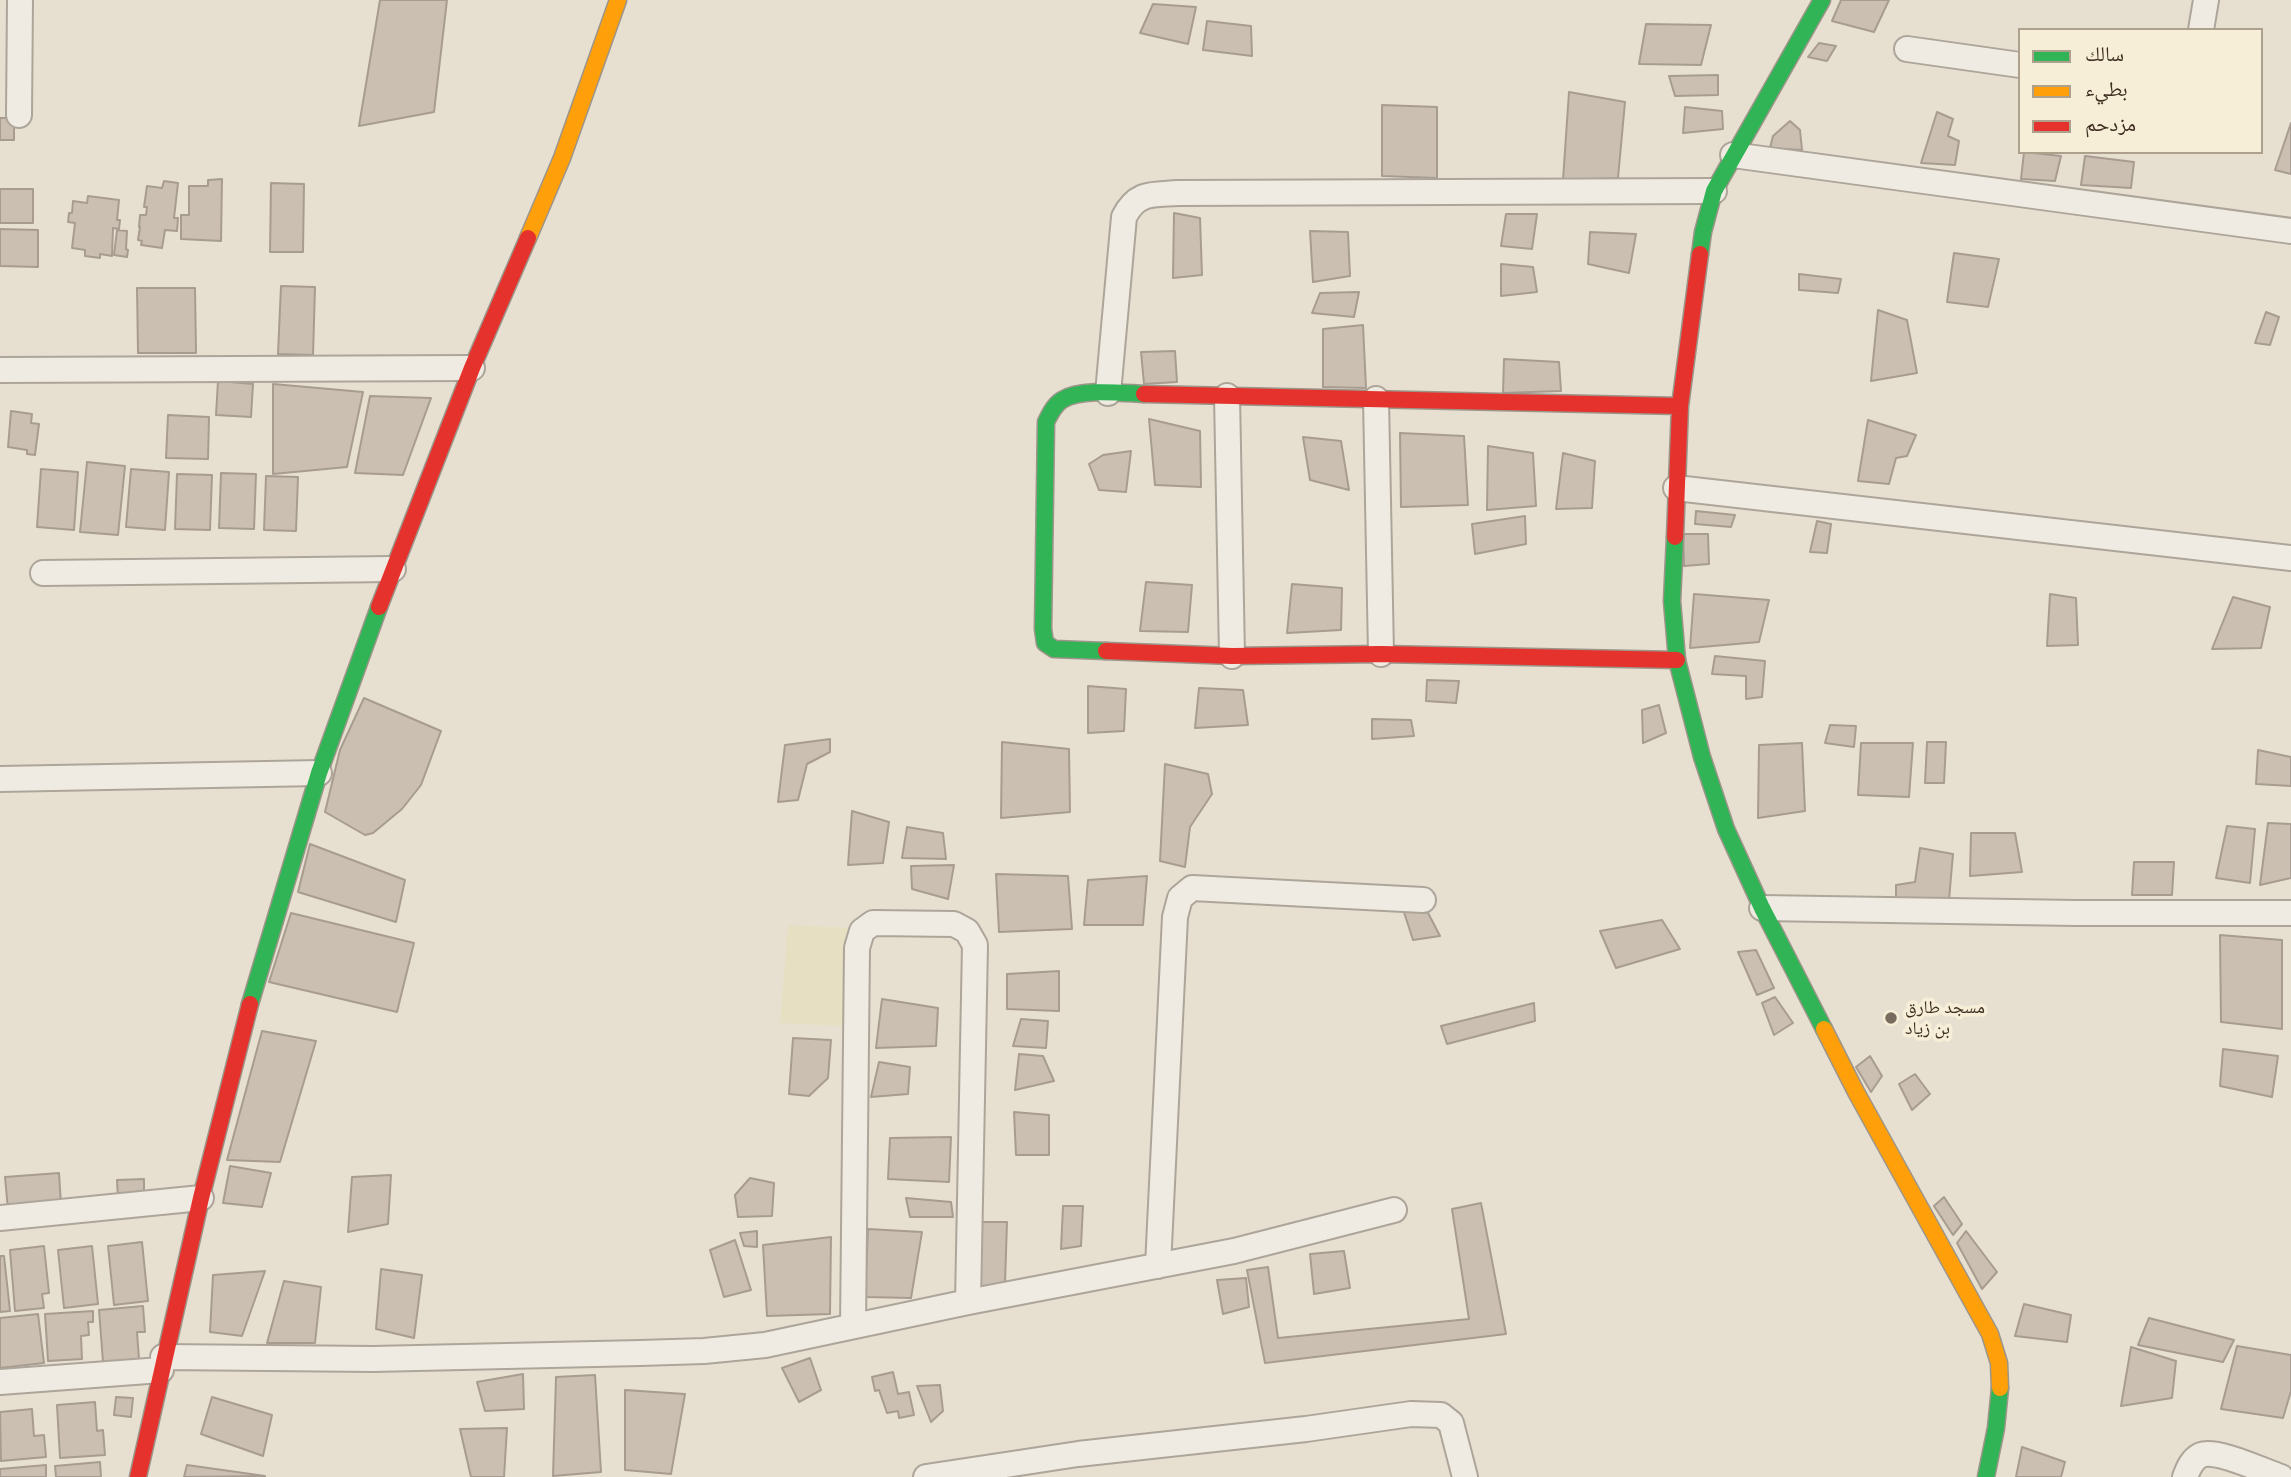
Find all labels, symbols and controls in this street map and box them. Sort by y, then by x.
legend [2018,28,2263,154]
text: سالك [2085,40,2124,67]
text: بطيء [2085,75,2128,102]
text: مزدحم [2085,110,2136,137]
place label: مسجد طارق بن زياد [1905,997,1985,1040]
marker: مسجد طارق بن زياد [1883,1010,1899,1026]

